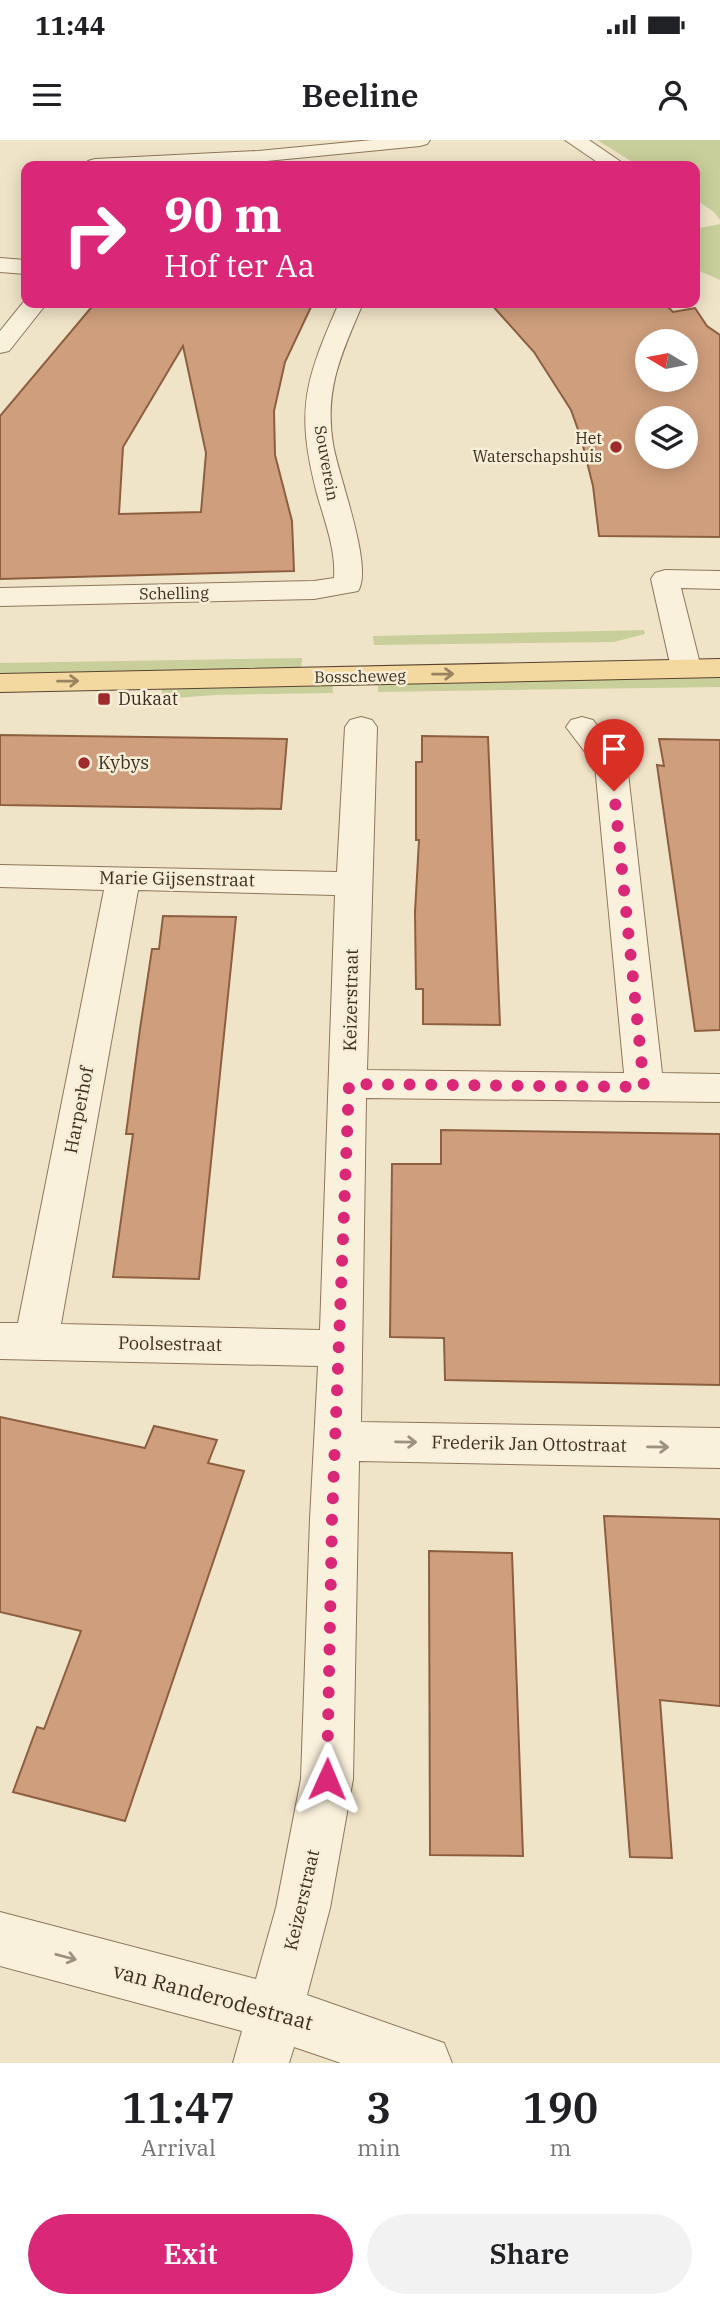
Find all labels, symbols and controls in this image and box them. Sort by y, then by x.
text: 11:44 [35,8,105,42]
text: Beeline [301,74,419,116]
icon: menu [28,76,66,114]
icon: person [654,76,692,114]
text: 90 m [164,182,282,245]
icon: right [49,189,140,280]
text: Hof ter Aa [164,244,315,286]
north arrow [635,329,698,392]
map controls [635,329,698,469]
button: layers [635,406,698,469]
street label: Souverein [311,424,343,502]
place label: Het Waterschapshuis [472,428,602,466]
marker: Het Waterschapshuis [608,439,624,455]
street label: Schelling [139,582,209,604]
street label: Bosscheweg [314,665,406,687]
one-way arrow [431,667,454,681]
one-way arrow [56,675,79,688]
place label: Dukaat [118,687,178,710]
marker: Dukaat [96,691,112,707]
pin [584,719,644,791]
icon: arrive [595,730,633,768]
place label: Kybys [98,751,149,774]
marker: Kybys [76,755,92,771]
street label: Marie Gijsenstraat [99,866,255,891]
street label: Keizerstraat [338,948,363,1052]
street label: Harperhof [59,1063,99,1155]
street label: Poolsestraat [118,1331,222,1356]
street label: Frederik Jan Ottostraat [431,1430,627,1457]
one-way arrow [394,1435,417,1449]
one-way arrow [646,1440,669,1454]
position arrow [290,1742,364,1816]
street label: Keizerstraat [279,1847,324,1953]
one-way arrow [54,1951,77,1964]
street label: van Randerodestraat [110,1956,316,2036]
text: 11:47 [122,2080,235,2135]
text: 3 [366,2080,391,2135]
text: 190 [523,2080,598,2135]
text: Arrival [141,2132,216,2162]
text: min [357,2132,401,2162]
text: m [549,2132,571,2162]
button: Exit [28,2214,353,2294]
button: Share [367,2214,692,2294]

